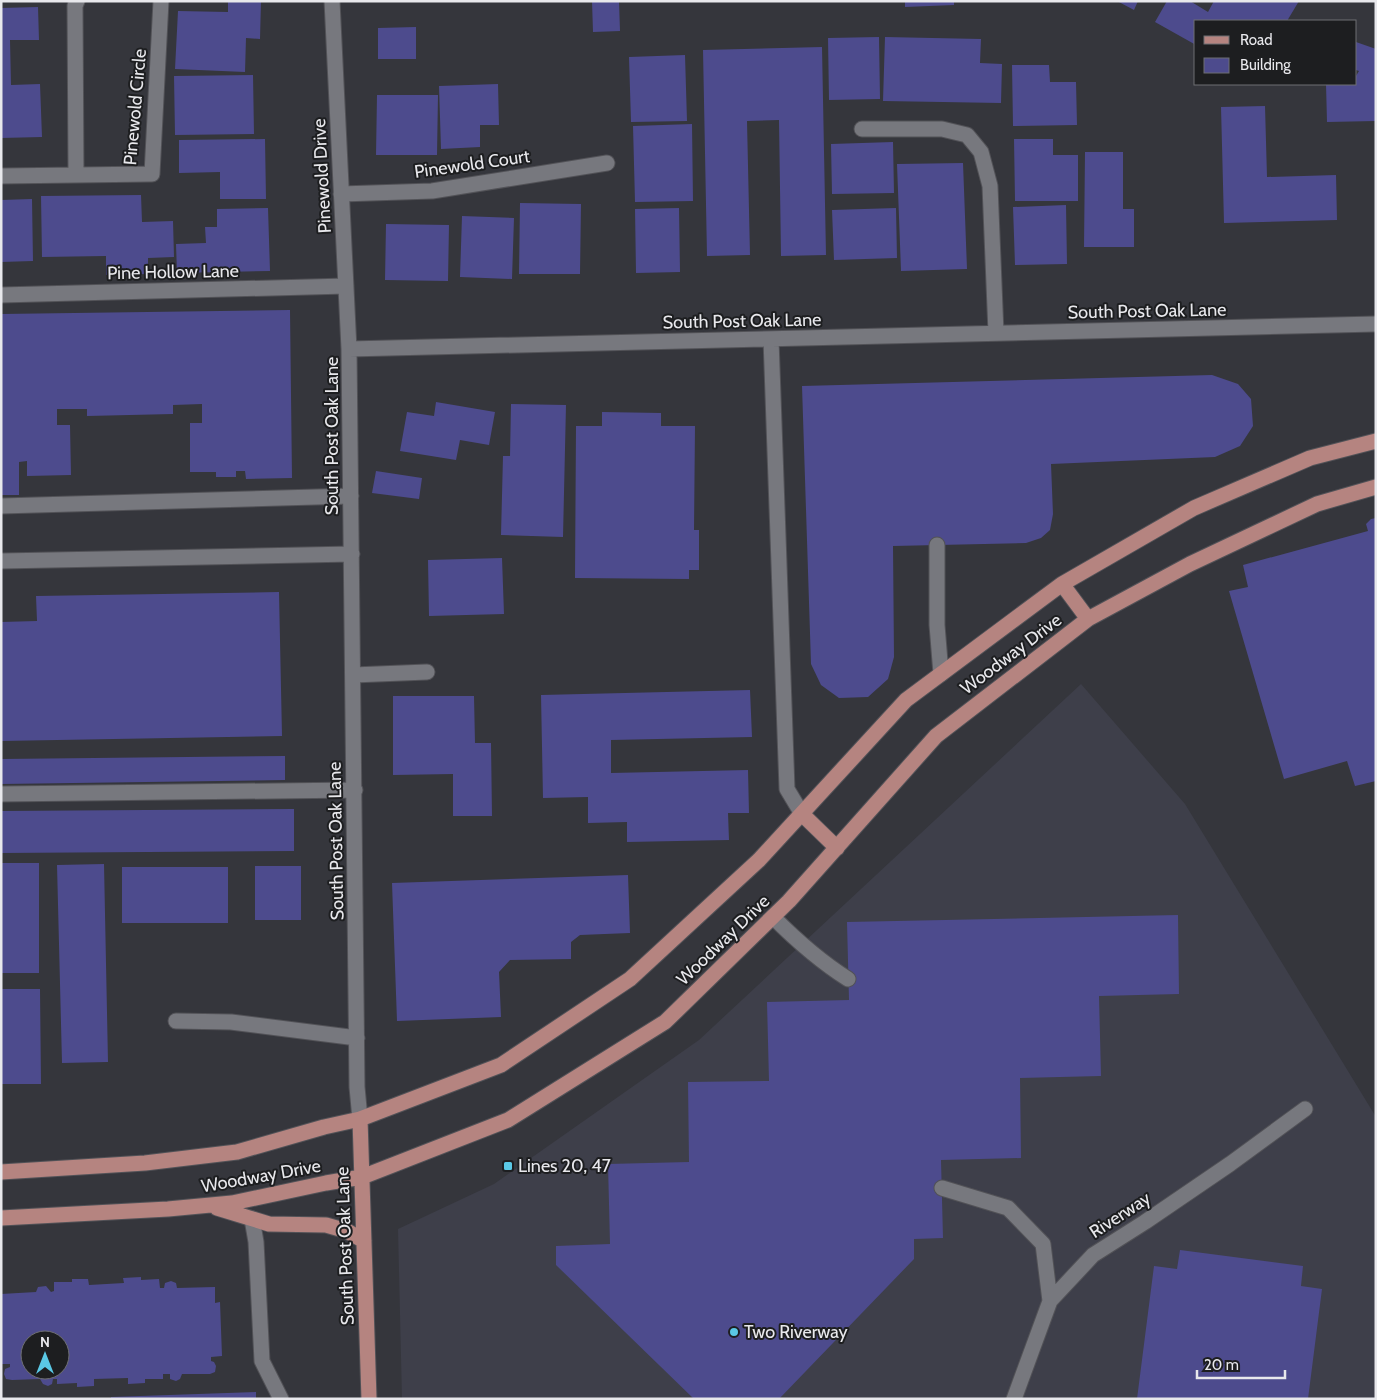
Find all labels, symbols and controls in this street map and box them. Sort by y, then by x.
legend [1194,20,1357,85]
text: Road [1240,31,1273,49]
street label: Pinewold Circle [119,48,151,166]
text: Building [1240,56,1291,74]
street label: Pinewold Drive [308,118,336,234]
street label: Pinewold Court [413,145,531,183]
street label: Pine Hollow Lane [107,260,239,284]
street label: South Post Oak Lane [1067,299,1227,323]
street label: South Post Oak Lane [662,309,822,333]
street label: South Post Oak Lane [321,357,343,515]
street label: Woodway Drive [956,609,1066,699]
street label: South Post Oak Lane [324,761,348,921]
street label: Woodway Drive [672,890,774,990]
street label: Woodway Drive [200,1155,322,1197]
place label: Lines 20, 47 [518,1155,611,1177]
marker: Lines 20, 47 [502,1160,514,1172]
street label: South Post Oak Lane [331,1166,359,1326]
street label: Riverway [1085,1187,1155,1243]
place label: Two Riverway [744,1321,848,1343]
marker: Two Riverway [728,1326,740,1338]
north arrow [20,1330,70,1380]
text: N [40,1333,50,1351]
scale bar [1197,1348,1284,1380]
text: 20 m [1204,1356,1239,1374]

